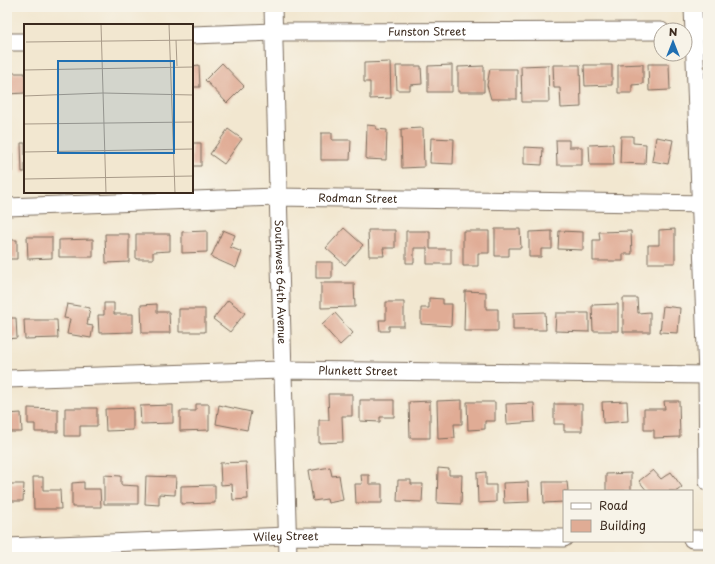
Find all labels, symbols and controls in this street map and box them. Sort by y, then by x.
north arrow [653,22,693,62]
street label: Funston Street [388,23,466,40]
text: N [669,23,678,40]
inset map [24,24,193,193]
street label: Rodman Street [318,189,397,207]
street label: Southwest 64th Avenue [271,219,291,344]
street label: Plunkett Street [318,361,398,379]
legend [563,490,693,542]
text: Road [599,496,628,514]
text: Building [599,516,646,534]
street label: Wiley Street [253,527,319,545]

